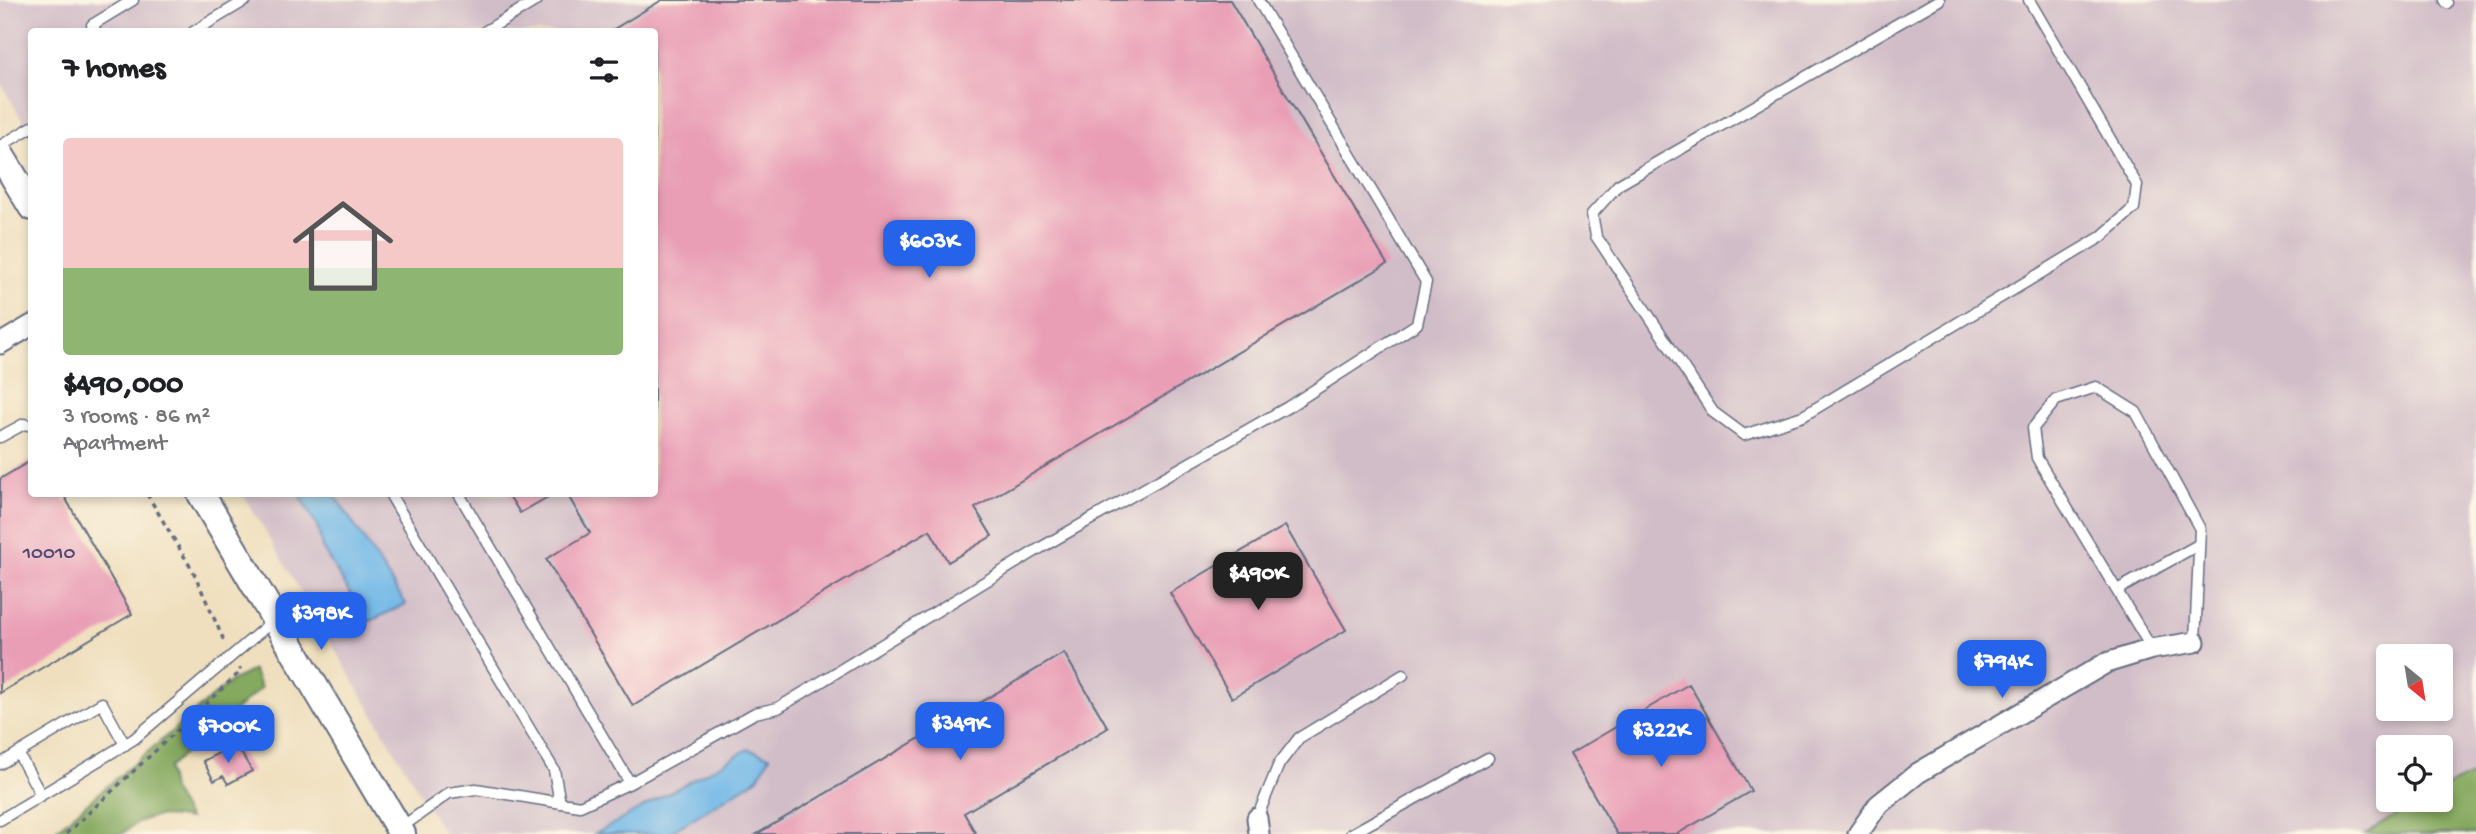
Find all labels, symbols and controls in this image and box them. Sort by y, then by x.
icon: filters [585,51,623,89]
text: 7 homes [63,53,165,88]
icon: home [280,183,406,309]
pin: $603K [880,220,978,280]
text: $603K [899,229,959,256]
text: $490,000 [63,369,183,404]
text: 3 rooms · 86 m² [63,404,210,431]
text: Apartment [63,431,167,458]
house number: 10010 [22,542,75,567]
pin: $490K [1209,552,1307,612]
text: $490K [1229,561,1287,588]
pin: $398K [272,592,370,652]
text: $398K [291,601,351,628]
pin: $794K [1953,640,2051,700]
north arrow [2376,644,2454,721]
map controls [2376,644,2453,812]
text: $794K [1973,649,2031,676]
pin: $349K [911,702,1009,762]
pin: $700K [179,706,277,765]
pin: $322K [1612,710,1710,769]
text: $349K [931,711,989,738]
text: $700K [197,714,259,741]
text: $322K [1632,718,1690,745]
button: locate [2376,735,2453,812]

